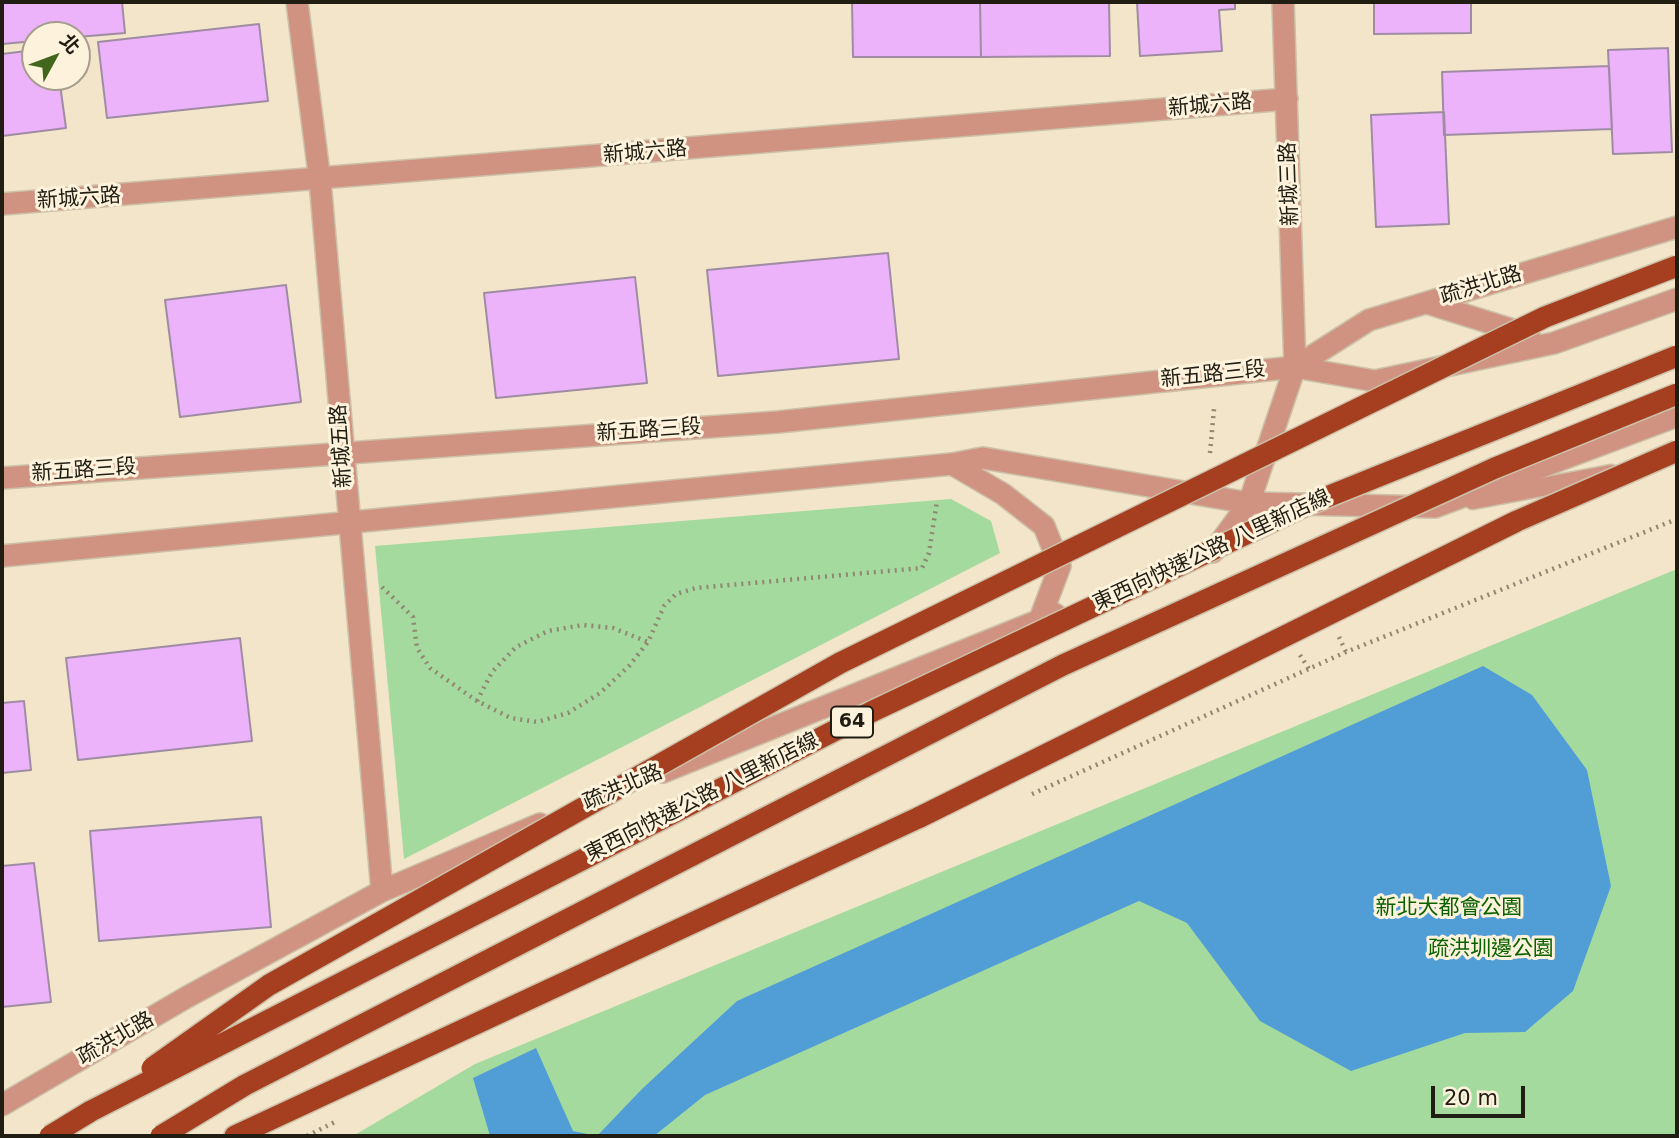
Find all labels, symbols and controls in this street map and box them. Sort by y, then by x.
north arrow [21,21,91,91]
text: 北 [56,29,85,58]
street label: 新城六路 [1167,90,1253,122]
street label: 新城六路 [602,137,688,169]
street label: 新城三路 [1276,142,1304,226]
street label: 新城六路 [36,184,122,214]
street label: 疏洪北路 [1437,262,1525,310]
street label: 新五路三段 [1159,357,1267,393]
street label: 新城五路 [327,403,357,489]
street label: 新五路三段 [596,415,702,447]
street label: 新五路三段 [31,455,137,487]
street label: 東西向快速公路 八里新店線 [1089,485,1335,617]
road number: 64 [831,706,873,737]
street label: 東西向快速公路 八里新店線 [581,728,823,868]
street label: 疏洪北路 [579,760,667,816]
park label: 新北大都會公園 [1376,896,1522,922]
park label: 疏洪圳邊公園 [1428,937,1554,963]
street label: 疏洪北路 [73,1007,159,1071]
scale bar [1434,1072,1528,1116]
text: 20 m [1444,1086,1498,1110]

